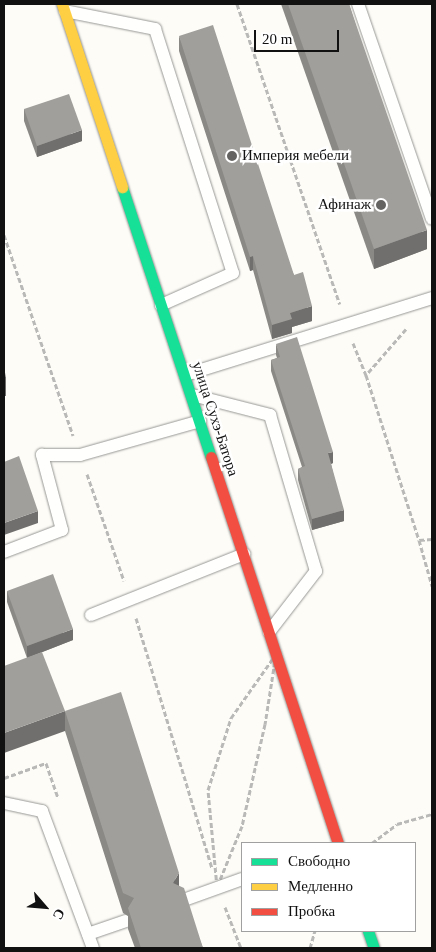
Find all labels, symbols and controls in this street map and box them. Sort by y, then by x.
scale bar [256,20,341,52]
text: 20 m [262,31,292,47]
place label: Империя мебели [242,147,349,165]
marker: Империя мебели [226,150,238,162]
place label: Афинаж [318,196,371,214]
marker: Афинаж [375,199,387,211]
street label: улица Сухэ-Батора [188,359,242,479]
legend [241,842,416,932]
text: Свободно [288,853,350,869]
text: Медленно [288,878,353,894]
north arrow [20,882,70,932]
text: Пробка [288,903,335,919]
text: С [50,906,68,922]

